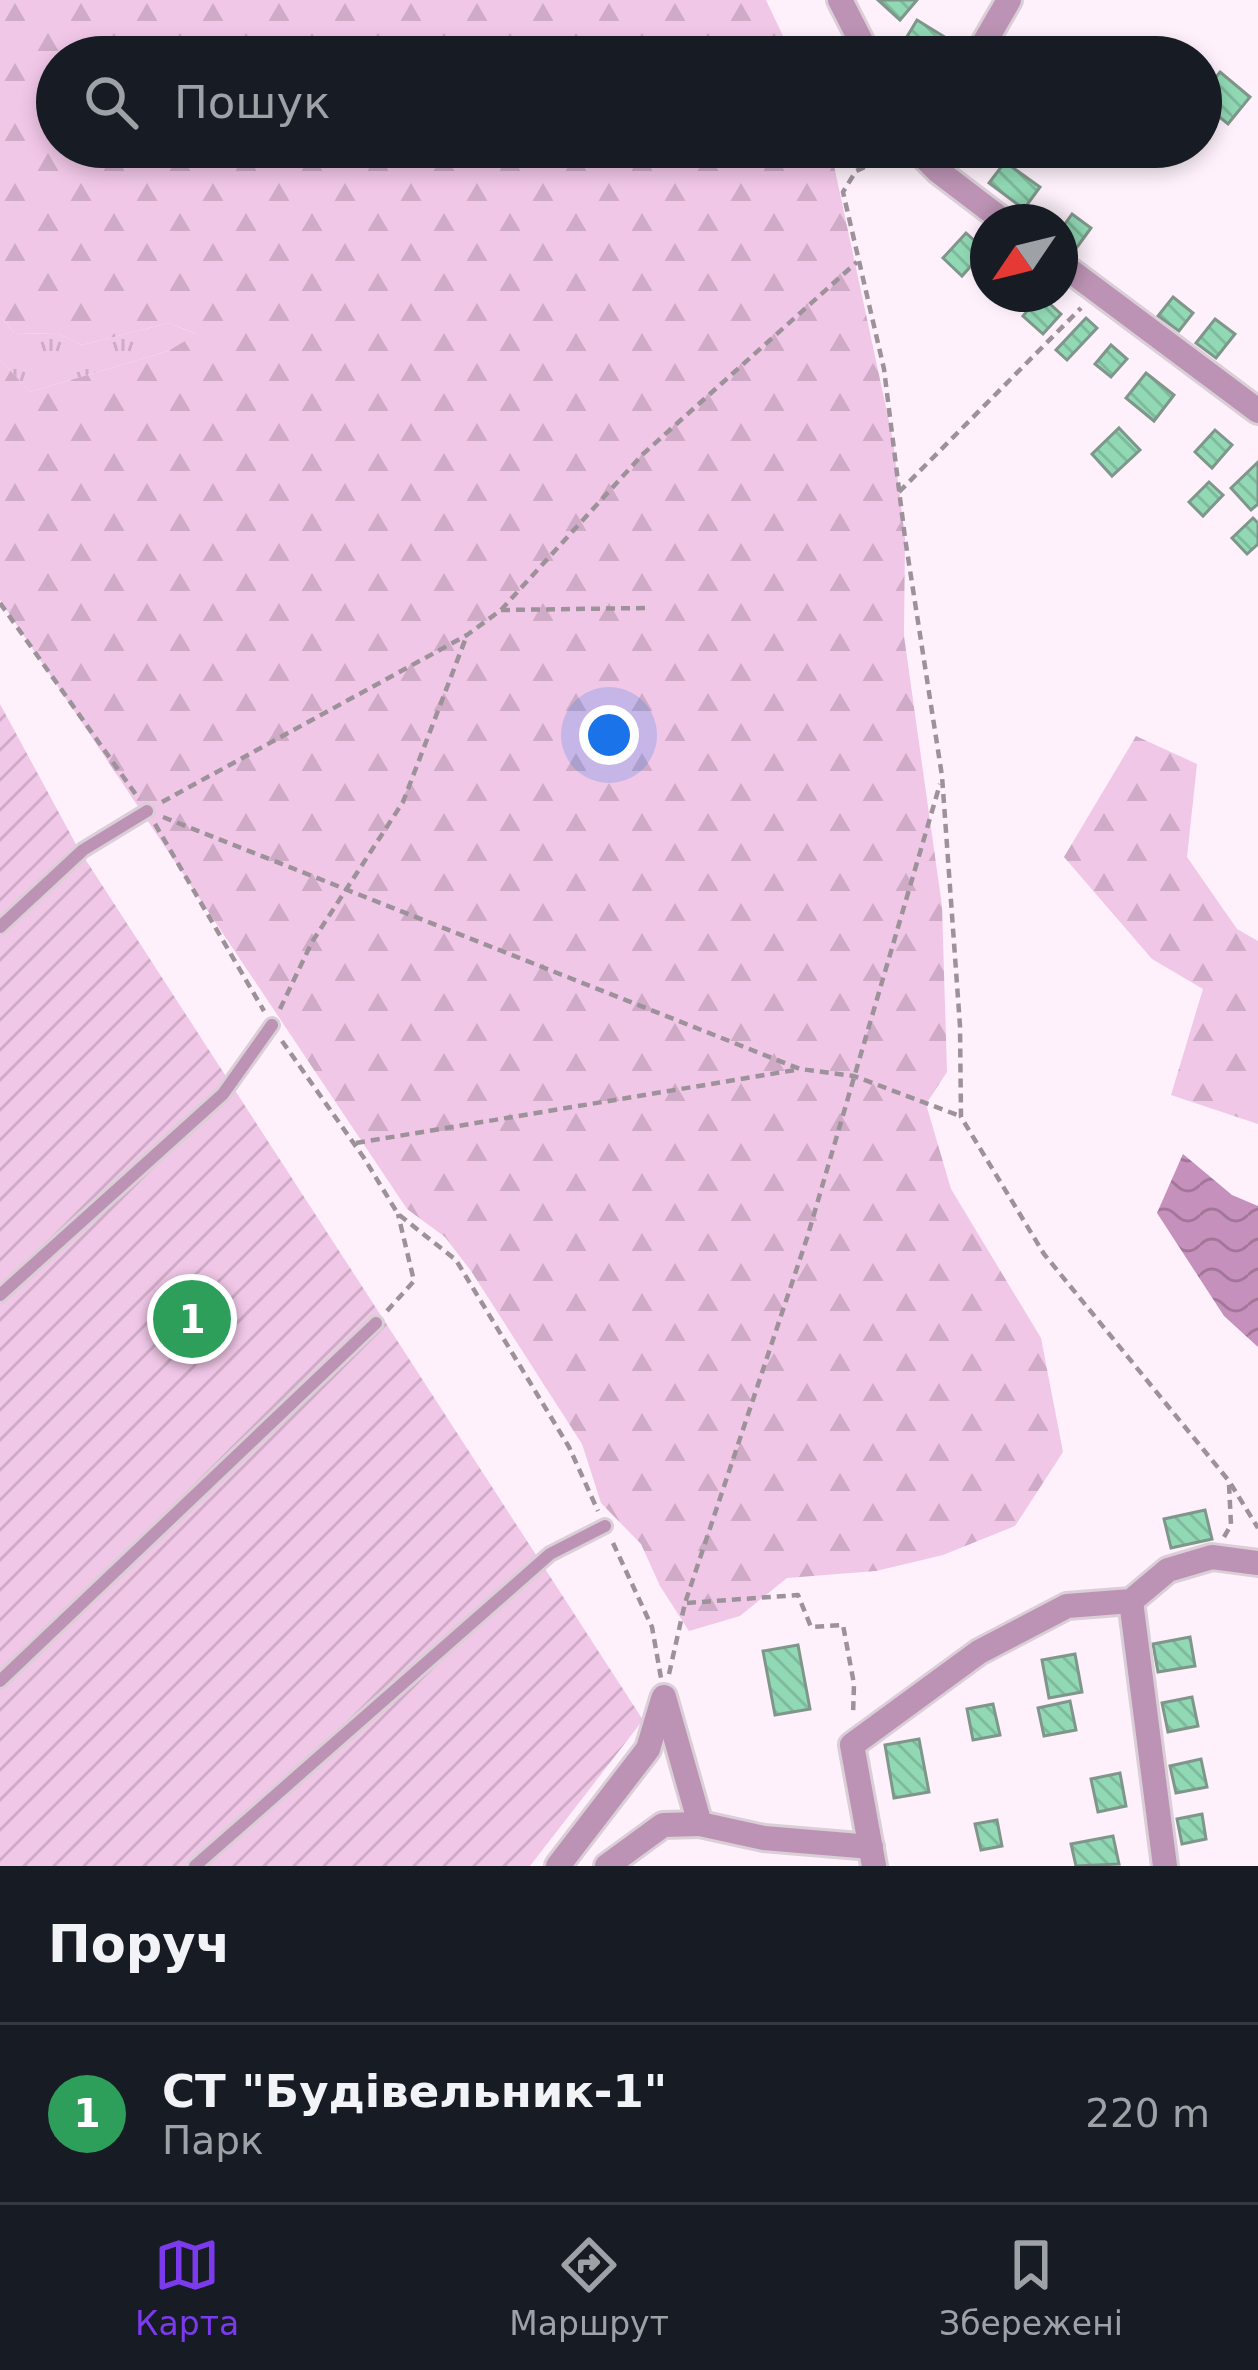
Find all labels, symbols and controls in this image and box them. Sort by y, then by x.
search box [36,36,1222,168]
icon: search [78,69,144,135]
text: Пошук [174,76,330,129]
north arrow [970,204,1078,312]
your location [579,705,639,765]
pin: 1 [153,1274,231,1364]
text: Поруч [48,1915,230,1974]
text: СТ "Будівельник-1" [162,2065,667,2118]
text: 1 [73,2091,101,2136]
text: 220 m [1085,2091,1210,2136]
text: Парк [162,2118,264,2163]
tab: Карта [135,2232,239,2343]
tab: Маршрут [509,2232,669,2343]
tab: Збережені [939,2232,1123,2343]

